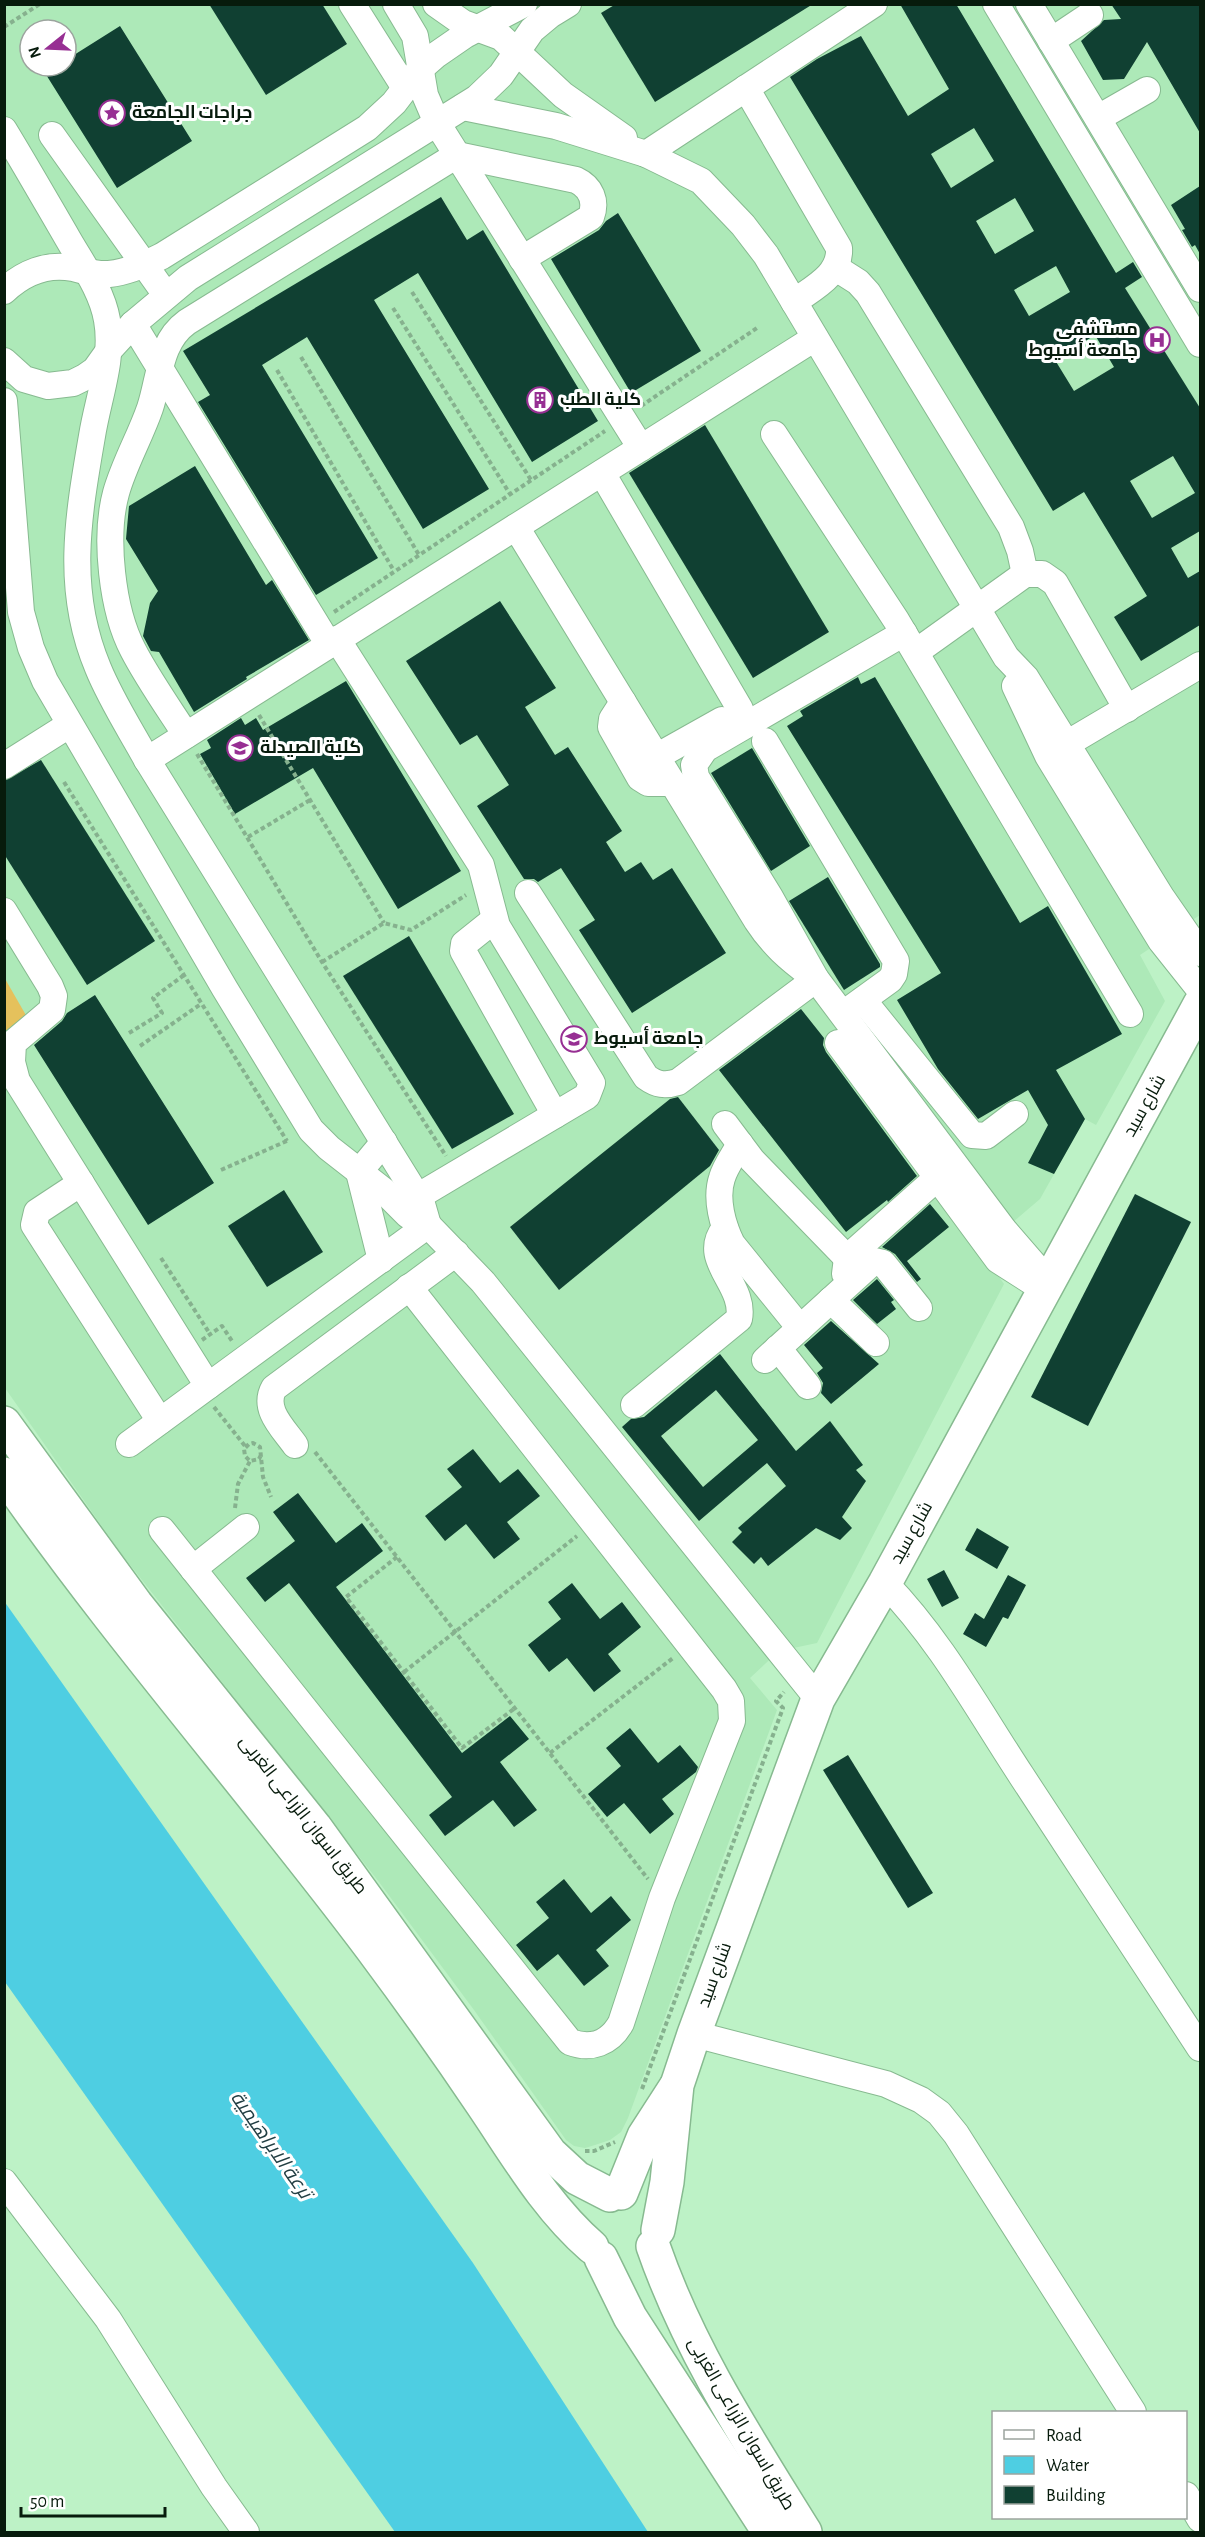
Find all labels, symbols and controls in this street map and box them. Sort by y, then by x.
north arrow [18,18,78,78]
text: N [25,45,44,60]
place icon: جراجات الجامعة [97,98,127,128]
place label: جراجات الجامعة [132,104,253,123]
place label: مستشفی جامعة أسيوط [1029,320,1138,361]
hospital icon: مستشفی جامعة أسيوط [1142,325,1172,355]
building icon: كلية الطب [525,385,555,415]
place label: كلية الطب [560,391,641,409]
school or university icon: كلية الصيدلة [225,733,255,763]
place label: كلية الصيدلة [260,739,361,757]
school or university icon: جامعة أسيوط [559,1024,589,1054]
place label: جامعة أسيوط [594,1025,703,1049]
street label: شارع سيد [1120,1072,1171,1141]
street label: شارع سيد [887,1499,938,1568]
street label: طريق اسوان الزراعى الغربى [234,1732,370,1899]
street label: شارع سيد [694,1940,737,2011]
water label: ترعة الابراهيمية [226,2088,317,2206]
street label: طريق اسوان الزراعى الغربى [683,2335,798,2514]
legend [992,2411,1187,2519]
text: Road [1046,2427,1082,2445]
text: Water [1046,2457,1089,2475]
scale bar [21,2480,165,2518]
text: Building [1046,2487,1106,2505]
text: 50 m [30,2493,64,2511]

